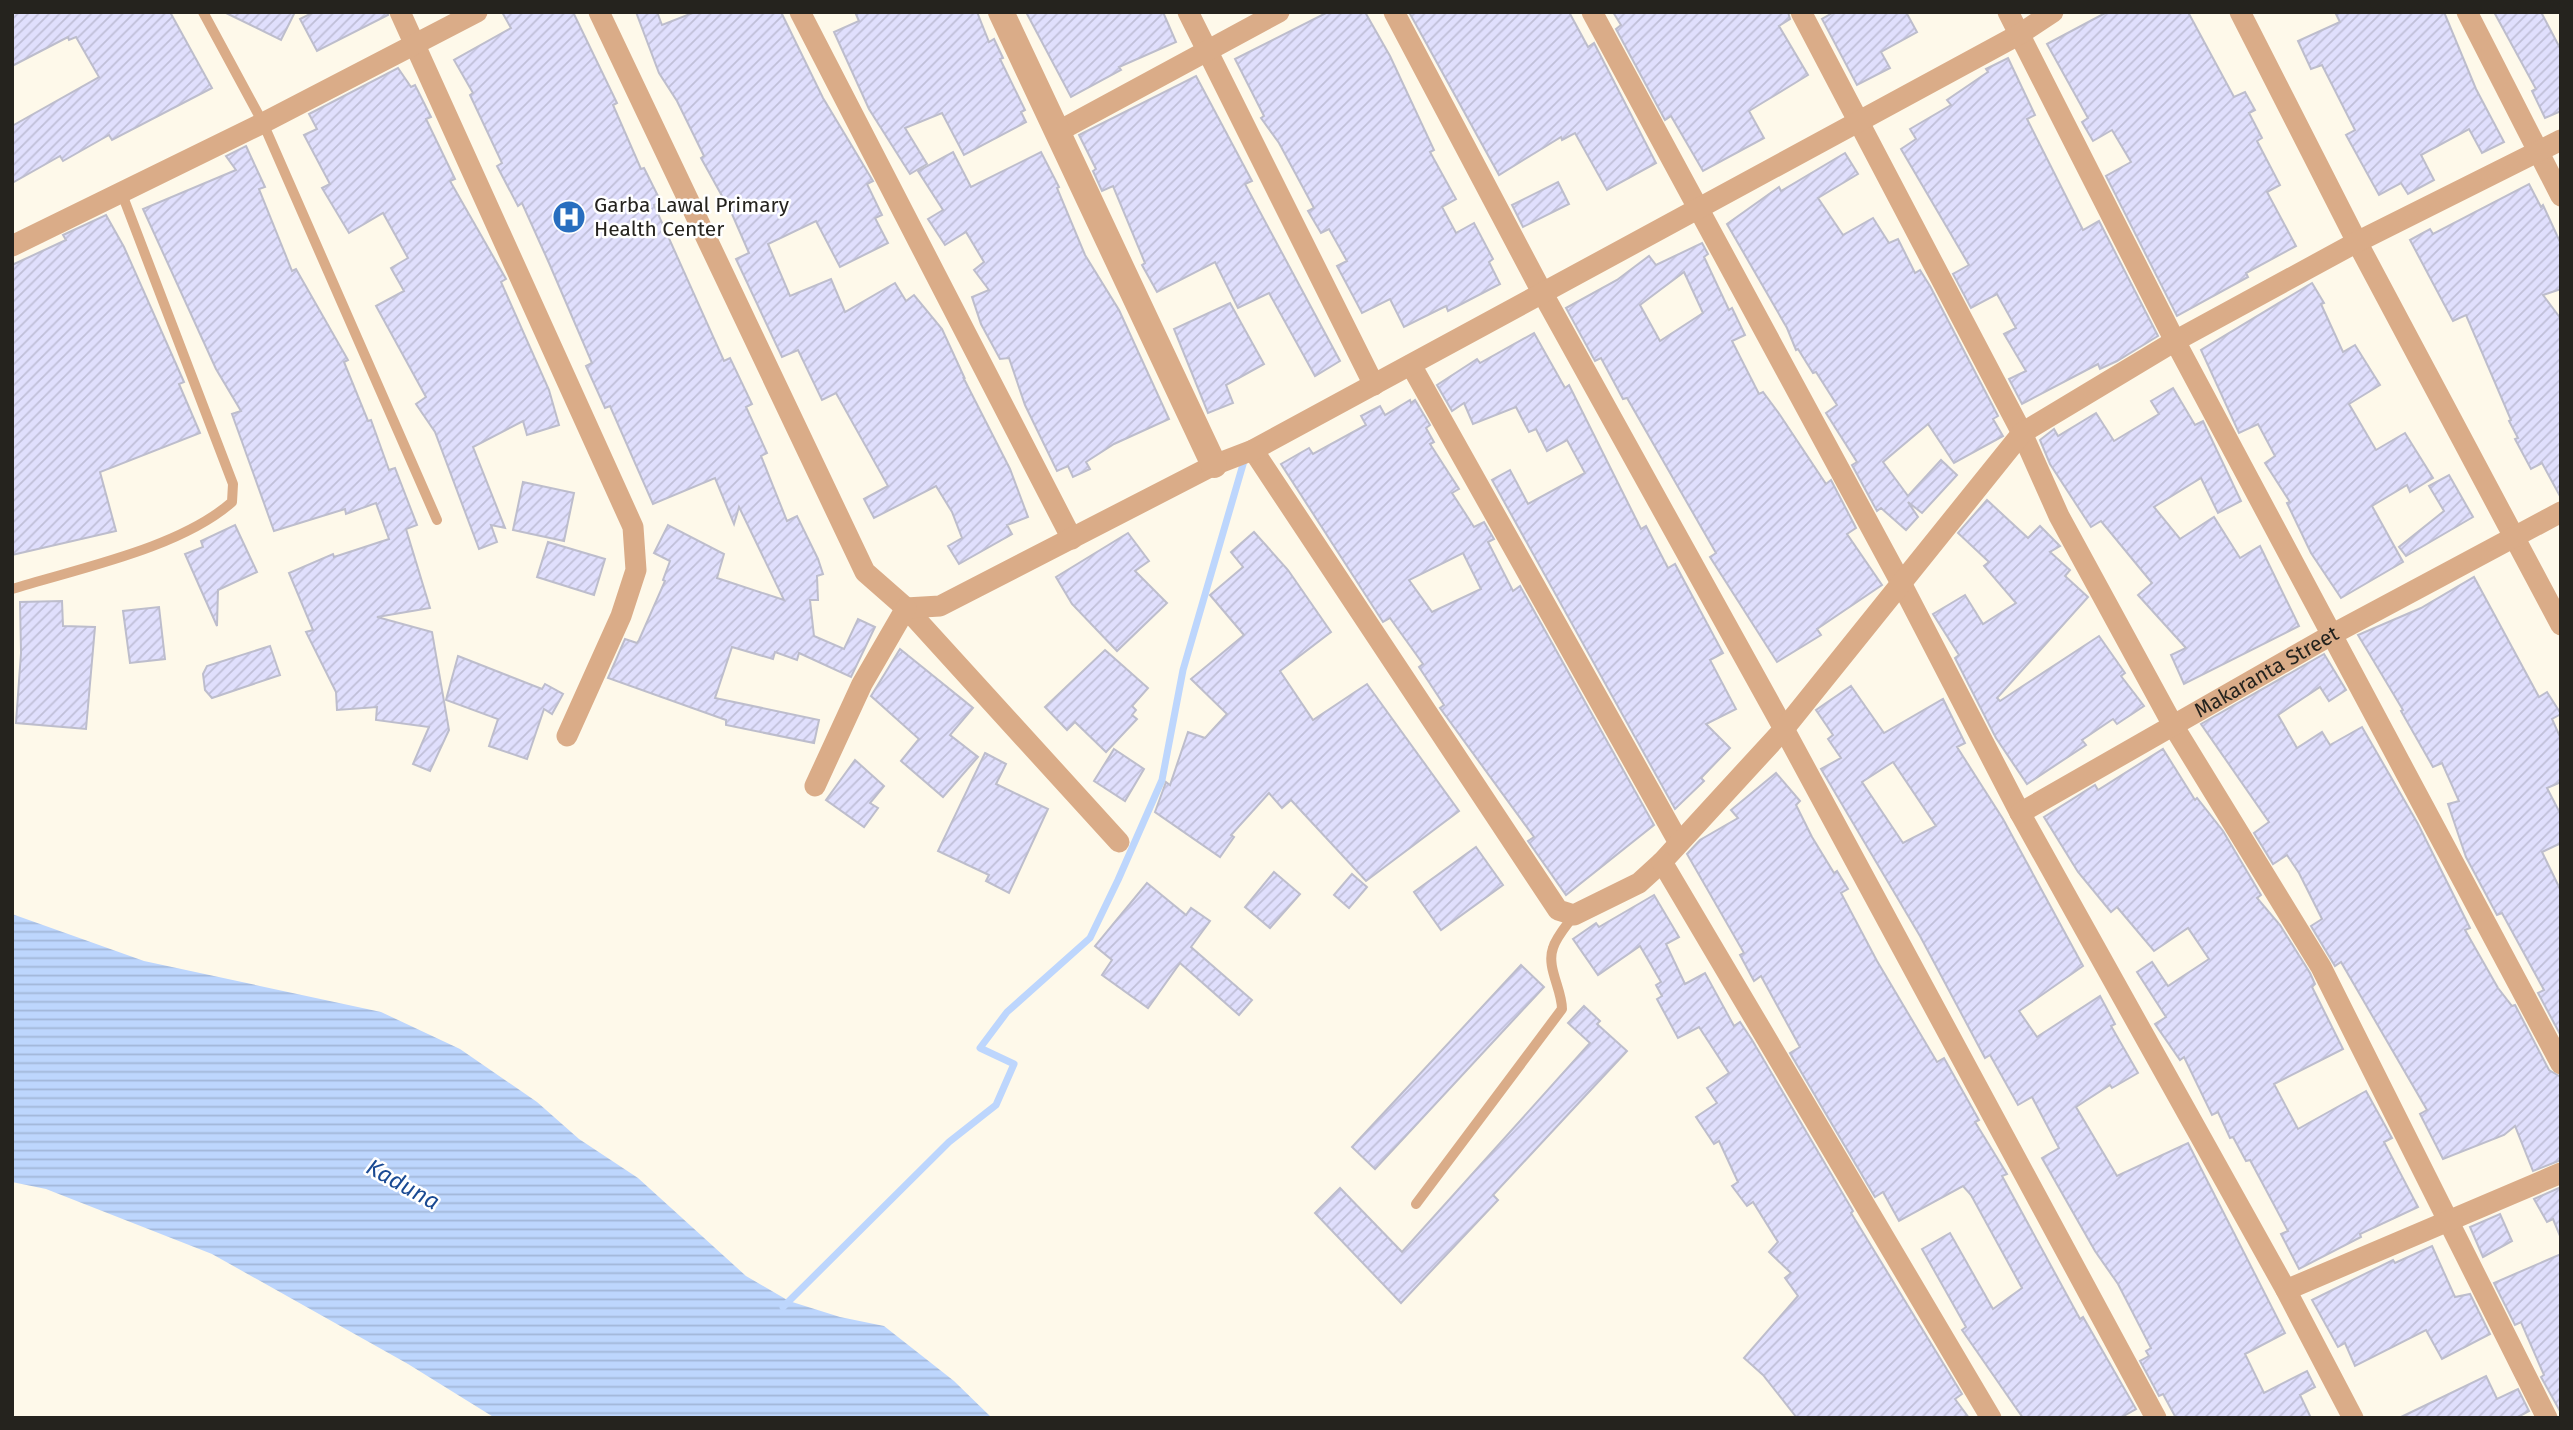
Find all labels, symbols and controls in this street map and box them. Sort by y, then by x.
place label: Garba Lawal Primary Health Center [594,192,790,242]
hospital icon: Garba Lawal Primary Health Center [550,198,588,236]
street label: Makaranta Street [2190,620,2344,724]
water label: Kaduna [362,1153,444,1215]

